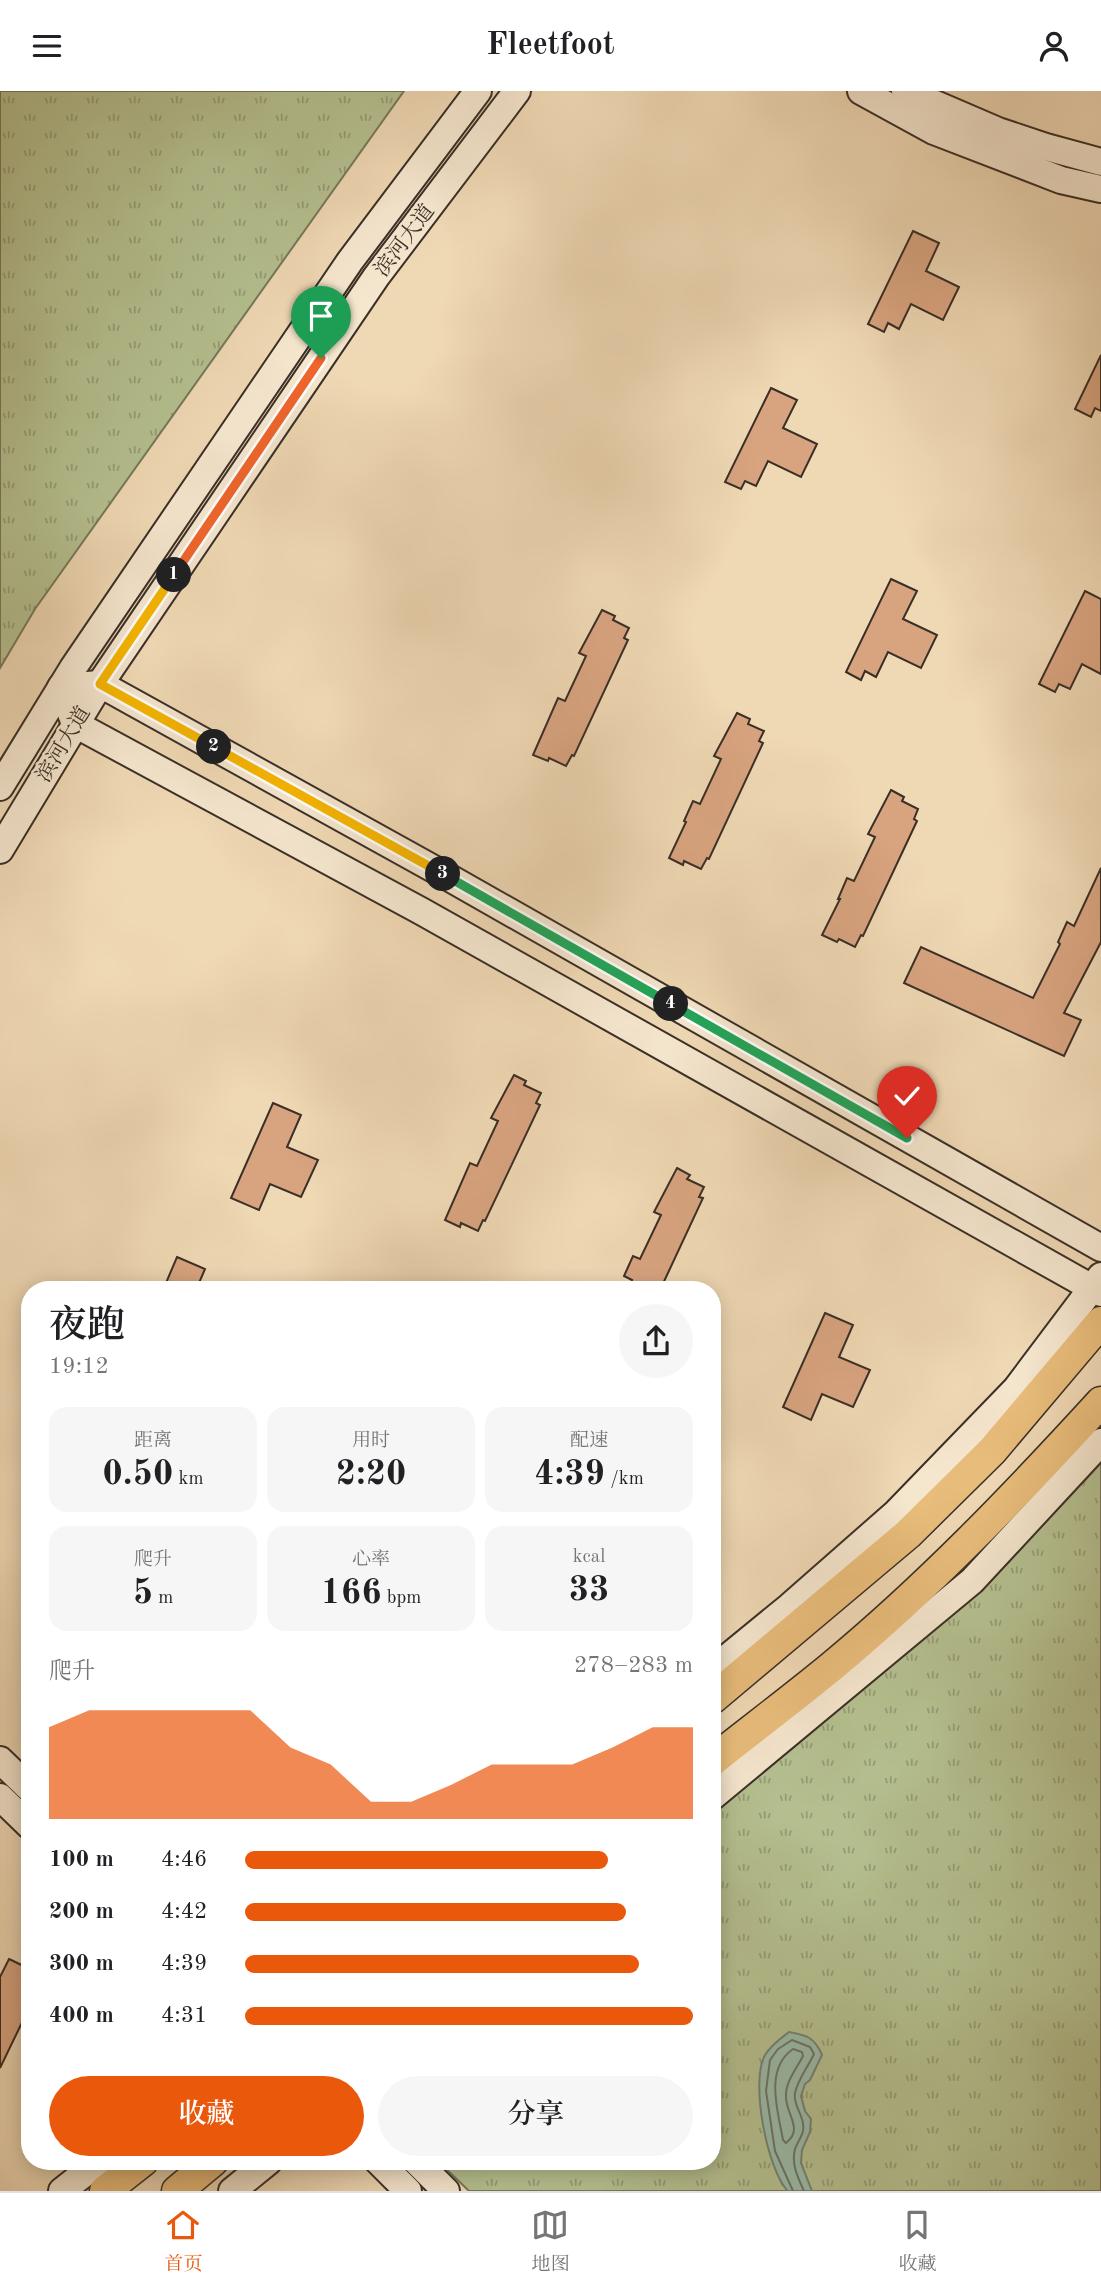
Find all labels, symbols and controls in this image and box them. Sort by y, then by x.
icon: menu [28,27,66,65]
icon: person [1035,27,1073,65]
text: Fleetfoot [486,30,615,62]
street label: 滨河大道 [370,200,439,281]
pin [291,286,351,358]
icon: arrive [302,297,340,335]
pin: 1 [156,557,192,593]
text: 1 [168,565,179,584]
street label: 滨河大道 [32,702,95,786]
pin: 2 [196,729,232,765]
text: 2 [208,737,219,756]
pin: 3 [426,857,460,891]
text: 3 [437,864,448,883]
pin: 4 [654,986,688,1021]
text: 4 [665,994,676,1013]
pin [877,1066,937,1138]
icon: check [888,1077,926,1115]
button: share [619,1304,693,1378]
text: 夜跑 [49,1308,125,1346]
text: 19:12 [49,1355,109,1378]
text: 距离 [134,1432,172,1451]
text: 用时 [352,1432,390,1451]
text: 配速 [570,1432,608,1451]
text: 0.50 [103,1457,173,1492]
text: 2:20 [336,1457,406,1492]
text: 4:39 [534,1457,605,1492]
text: km [173,1470,204,1489]
text: /km [605,1470,644,1489]
text: kcal [573,1548,605,1567]
text: 爬升 [134,1551,172,1570]
text: 心率 [352,1551,390,1570]
text: 33 [569,1573,609,1608]
text: 5 [133,1576,153,1611]
text: 166 [321,1576,381,1611]
text: m [153,1589,173,1608]
text: bpm [381,1589,421,1608]
text: 278–283 m [574,1654,693,1677]
text: 爬升 [49,1660,95,1683]
text: 100 m [49,1848,114,1871]
text: 4:46 [161,1848,207,1871]
text: 200 m [49,1900,114,1923]
text: 4:42 [161,1900,207,1923]
text: 300 m [49,1952,114,1975]
text: 4:39 [161,1952,207,1975]
text: 400 m [49,2004,114,2027]
text: 4:31 [161,2004,207,2027]
button: 收藏 [49,2076,364,2156]
button: 分享 [378,2076,693,2156]
tab: 首页 [164,2206,203,2277]
tab: 地图 [531,2206,570,2277]
tab: 收藏 [898,2206,937,2277]

